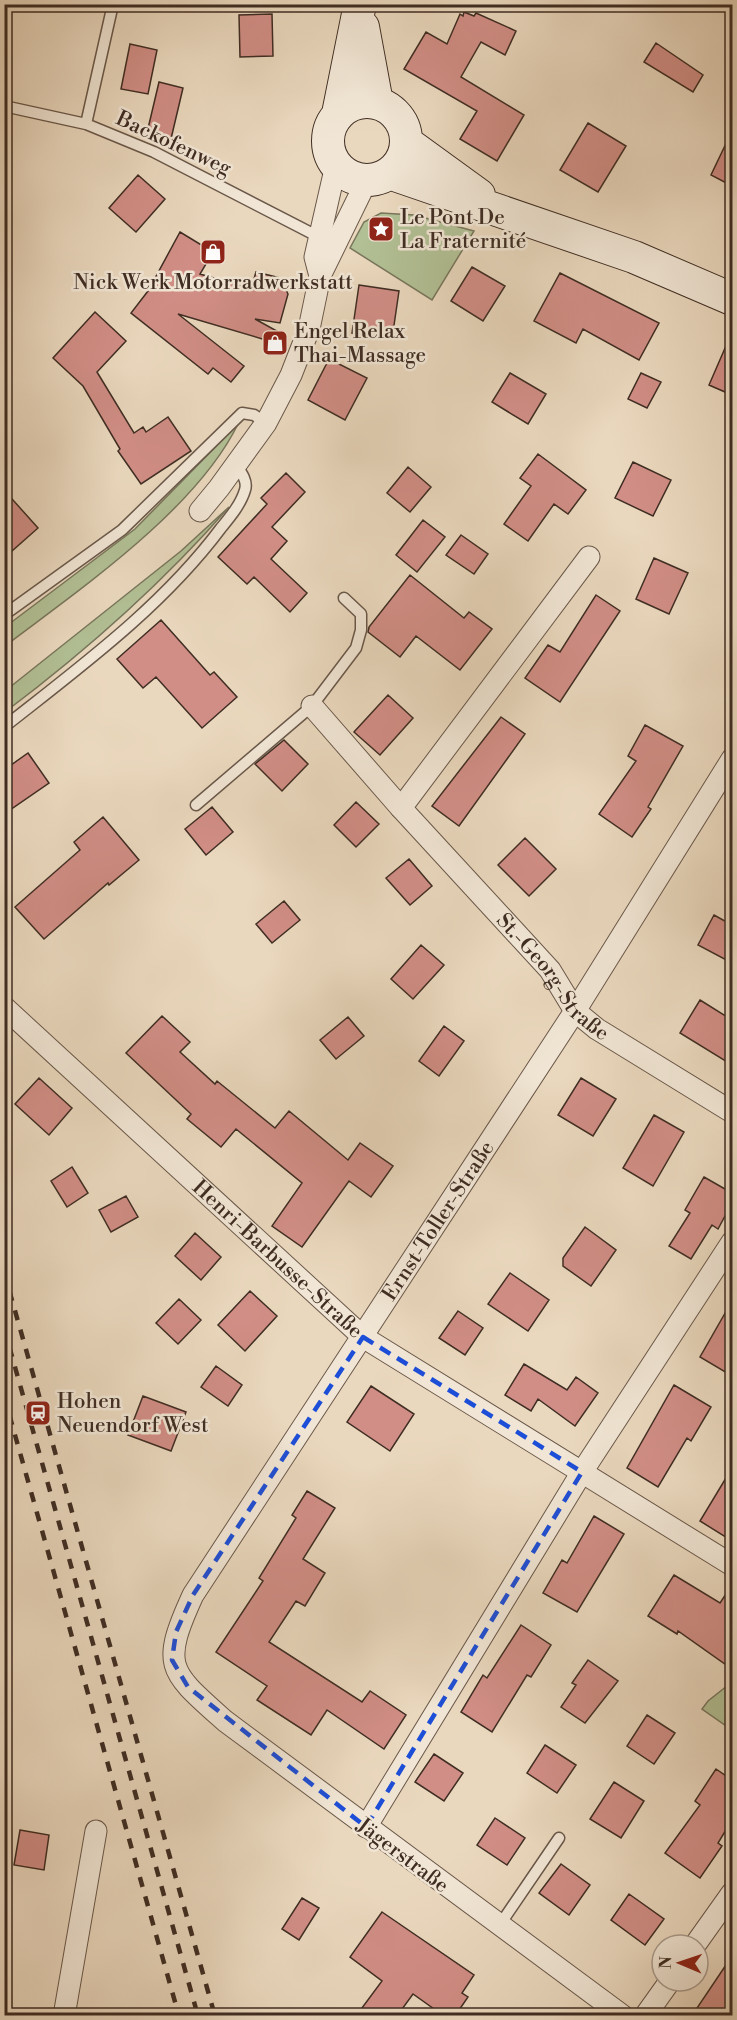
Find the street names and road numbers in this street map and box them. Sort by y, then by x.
street label: Backofenweg [111,105,235,182]
street label: St.-Georg-Straße [490,908,613,1047]
street label: Ernst-Toller-Straße [377,1136,500,1306]
street label: Henri-Barbusse-Straße [187,1175,368,1344]
street label: Jägerstraße [350,1812,454,1899]

